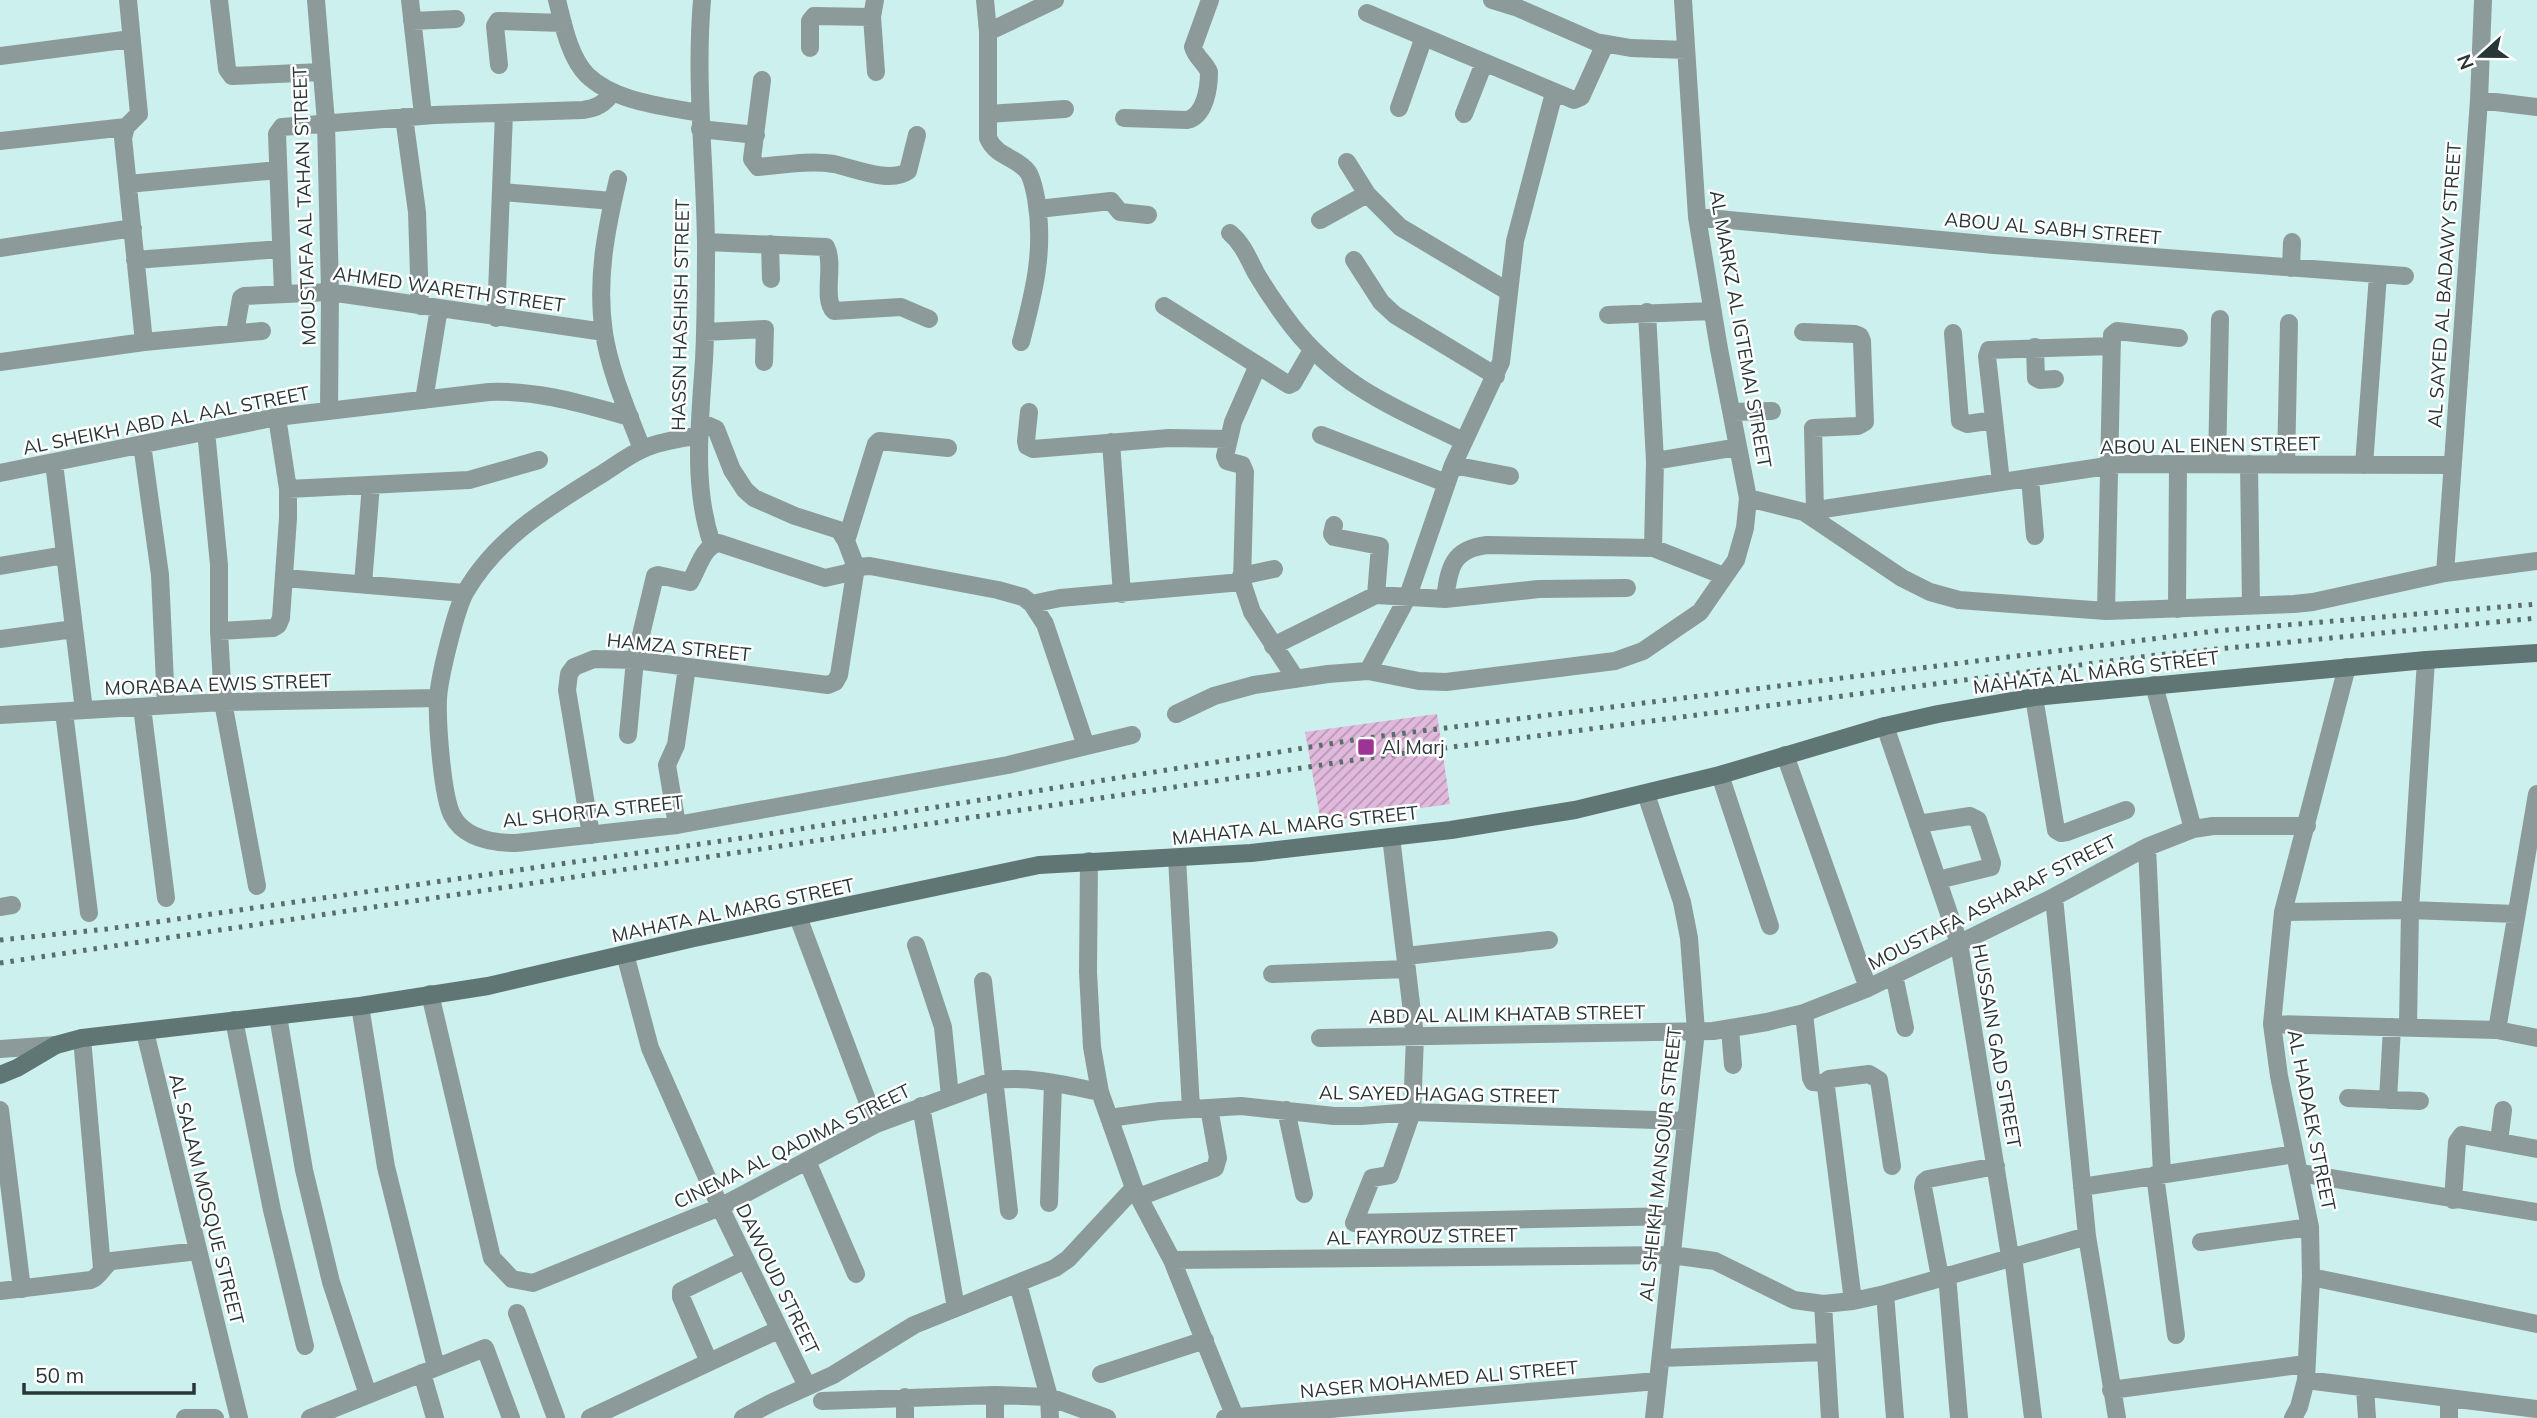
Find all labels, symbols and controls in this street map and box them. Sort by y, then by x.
north arrow [2446,21,2516,91]
text: N [2451,51,2479,73]
street label: MOUSTAFA AL TAHAN STREET [287,65,321,346]
street label: AL SAYED AL BADAWY STREET [2422,141,2466,429]
street label: AL MARKZ AL IGTEMAI STREET [1705,188,1777,470]
street label: HASSN HASHISH STREET [666,198,694,431]
street label: ABOU AL SABH STREET [1944,207,2163,249]
street label: AHMED WARETH STREET [331,261,567,317]
street label: AL SHEIKH ABD AL AAL STREET [21,380,312,460]
street label: ABOU AL EINEN STREET [2100,431,2321,459]
street label: HAMZA STREET [606,628,753,667]
street label: MAHATA AL MARG STREET [1972,645,2221,699]
street label: MORABAA EWIS STREET [104,668,332,700]
place label: Al Marj [1382,735,1445,759]
marker: Al Marj [1356,737,1376,757]
street label: AL SHORTA STREET [501,790,685,832]
street label: MAHATA AL MARG STREET [1171,800,1420,850]
street label: MOUSTAFA ASHARAF STREET [1864,829,2121,975]
street label: MAHATA AL MARG STREET [609,872,857,947]
street label: HUSSAIN GAD STREET [1967,942,2027,1150]
street label: ABD AL ALIM KHATAB STREET [1369,1000,1646,1028]
street label: AL SHEIKH MANSOUR STREET [1634,1025,1686,1303]
street label: AL HADAEK STREET [2283,1028,2341,1213]
street label: AL SALAM MOSQUE STREET [164,1071,250,1327]
street label: CINEMA AL QADIMA STREET [670,1078,915,1214]
street label: AL SAYED HAGAG STREET [1319,1080,1560,1108]
street label: DAWOUD STREET [731,1200,825,1359]
street label: AL FAYROUZ STREET [1326,1222,1518,1250]
scale bar [24,1352,194,1396]
street label: NASER MOHAMED ALI STREET [1299,1355,1580,1403]
text: 50 m [35,1362,84,1388]

